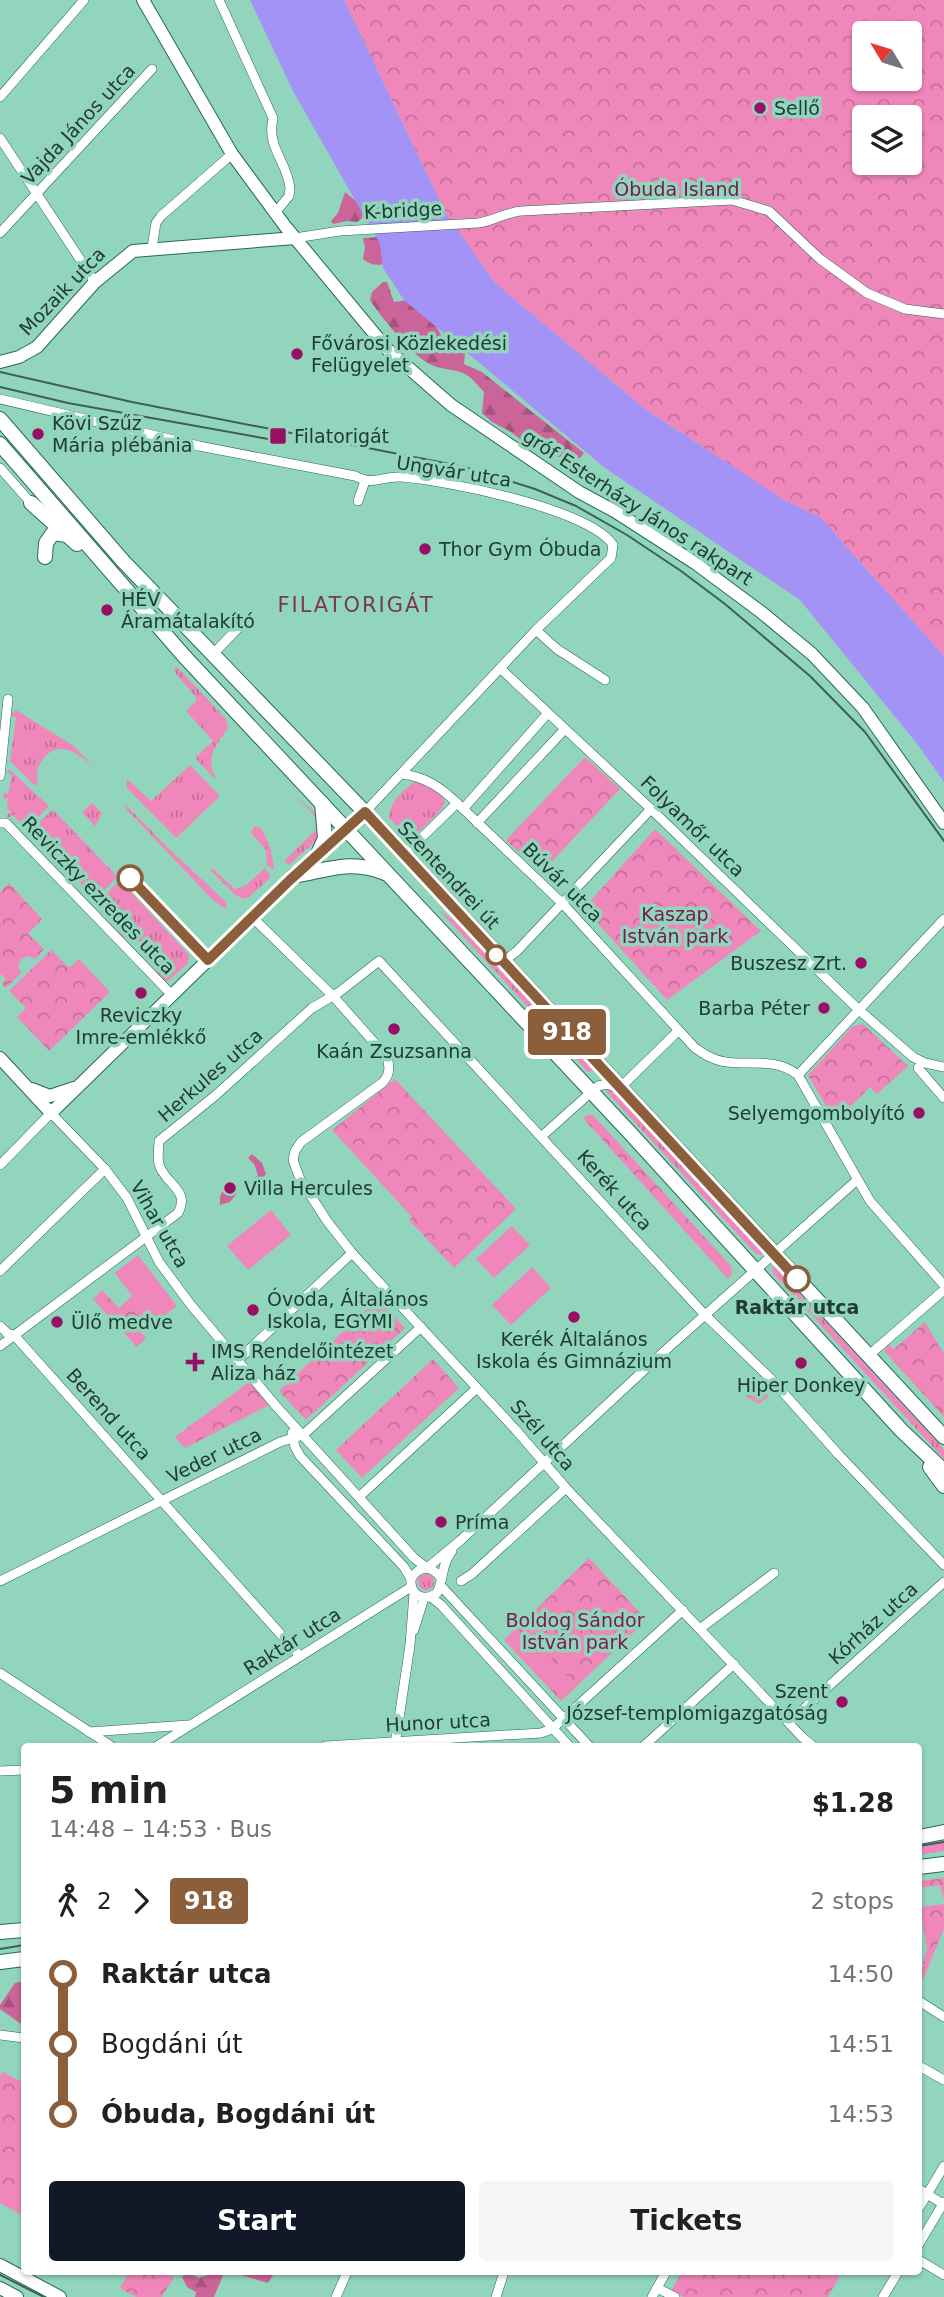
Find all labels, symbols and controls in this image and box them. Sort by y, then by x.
north arrow [852,21,922,91]
map controls [852,21,922,175]
street label: Vajda János utca [17,59,139,189]
place label: Sellő [774,97,820,119]
marker: Sellő [752,100,768,116]
button: layers [852,105,922,175]
park label: Óbuda Island [614,177,740,200]
street label: K-bridge [363,197,443,223]
street label: Mozaik utca [15,243,109,339]
place label: Fővárosi Közlekedési Felügyelet [311,332,507,376]
marker: Fővárosi Közlekedési Felügyelet [289,346,305,362]
place label: Kövi Szűz Mária plébánia [52,412,193,456]
street label: gróf Esterházy János rakpart [519,424,757,590]
place label: Filatorigát [294,425,389,447]
marker: Kövi Szűz Mária plébánia [30,426,46,442]
marker: Filatorigát [268,426,288,446]
street label: Ungvár utca [395,451,513,491]
place label: Thor Gym Óbuda [438,537,601,560]
marker: Thor Gym Óbuda [417,541,433,557]
place label: HÉV Áramátalakító [121,588,255,632]
district label: FILATORIGÁT [277,592,435,617]
marker: HÉV Áramátalakító [99,602,115,618]
street label: Folyamőr utca [637,771,749,881]
street label: Reviczky ezredes utca [18,812,180,978]
street label: Szentendrei út [394,817,504,933]
street label: Búvár utca [519,838,607,926]
unlabelled marker [117,865,143,891]
park label: Kaszap István park [622,903,728,947]
unlabelled marker [486,945,506,965]
place label: Buszesz Zrt. [730,952,847,974]
marker: Buszesz Zrt. [853,955,869,971]
marker: Reviczky Imre-emlékkő [133,985,149,1001]
place label: Barba Péter [698,997,810,1019]
marker: Barba Péter [816,1000,832,1016]
place label: Reviczky Imre-emlékkő [76,1004,206,1048]
line badge: 918 [527,1009,607,1055]
text: 918 [542,1018,592,1046]
marker: Kaán Zsuzsanna [386,1021,402,1037]
street label: Herkules utca [153,1024,267,1126]
place label: Kaán Zsuzsanna [316,1040,472,1062]
place label: Selyemgombolyító [728,1102,905,1124]
marker: Selyemgombolyító [911,1105,927,1121]
street label: Kerék utca [573,1145,657,1235]
street label: Vihar utca [126,1177,194,1271]
place label: Villa Hercules [244,1177,373,1199]
marker: Villa Hercules [222,1180,238,1196]
marker: Raktár utca [784,1266,810,1292]
place label: Óvoda, Általános Iskola, EGYMI [267,1287,428,1332]
place label: Raktár utca [735,1296,859,1318]
marker: Óvoda, Általános Iskola, EGYMI [245,1302,261,1318]
marker: Kerék Általános Iskola és Gimnázium [566,1309,582,1325]
place label: Ülő medve [71,1311,173,1333]
marker: Ülő medve [49,1314,65,1330]
place label: Kerék Általános Iskola és Gimnázium [476,1328,672,1372]
place label: IMS Rendelőintézet Aliza ház [211,1340,393,1384]
marker: IMS Rendelőintézet Aliza ház [185,1352,205,1372]
marker: Hiper Donkey [793,1355,809,1371]
street label: Berend utca [62,1364,156,1464]
place label: Hiper Donkey [737,1374,865,1396]
street label: Szél utca [506,1395,580,1475]
street label: Veder utca [163,1423,265,1487]
place label: Príma [455,1511,509,1533]
marker: Príma [433,1514,449,1530]
street label: Kórház utca [824,1577,922,1669]
street label: Raktár utca [240,1603,344,1679]
park label: Boldog Sándor István park [506,1609,645,1653]
place label: Szent József-templomigazgatóság [565,1680,828,1724]
marker: Szent József-templomigazgatóság [834,1694,850,1710]
street label: Hunor utca [385,1708,491,1736]
text: 5 min [49,1768,168,1812]
text: $1.28 [812,1788,894,1818]
text: 14:48 – 14:53 · Bus [49,1816,272,1842]
icon: walk [49,1882,87,1920]
icon: forward [122,1882,160,1920]
text: 918 [184,1887,234,1915]
text: 2 [97,1888,112,1914]
text: 2 stops [810,1888,894,1914]
text: Raktár utca [101,1959,272,1989]
text: 14:50 [828,1961,894,1987]
text: Bogdáni út [101,2029,242,2059]
text: 14:51 [828,2031,894,2057]
text: Óbuda, Bogdáni út [101,2099,375,2129]
text: 14:53 [828,2101,894,2127]
button: Start [49,2181,465,2261]
button: Tickets [479,2181,894,2261]

